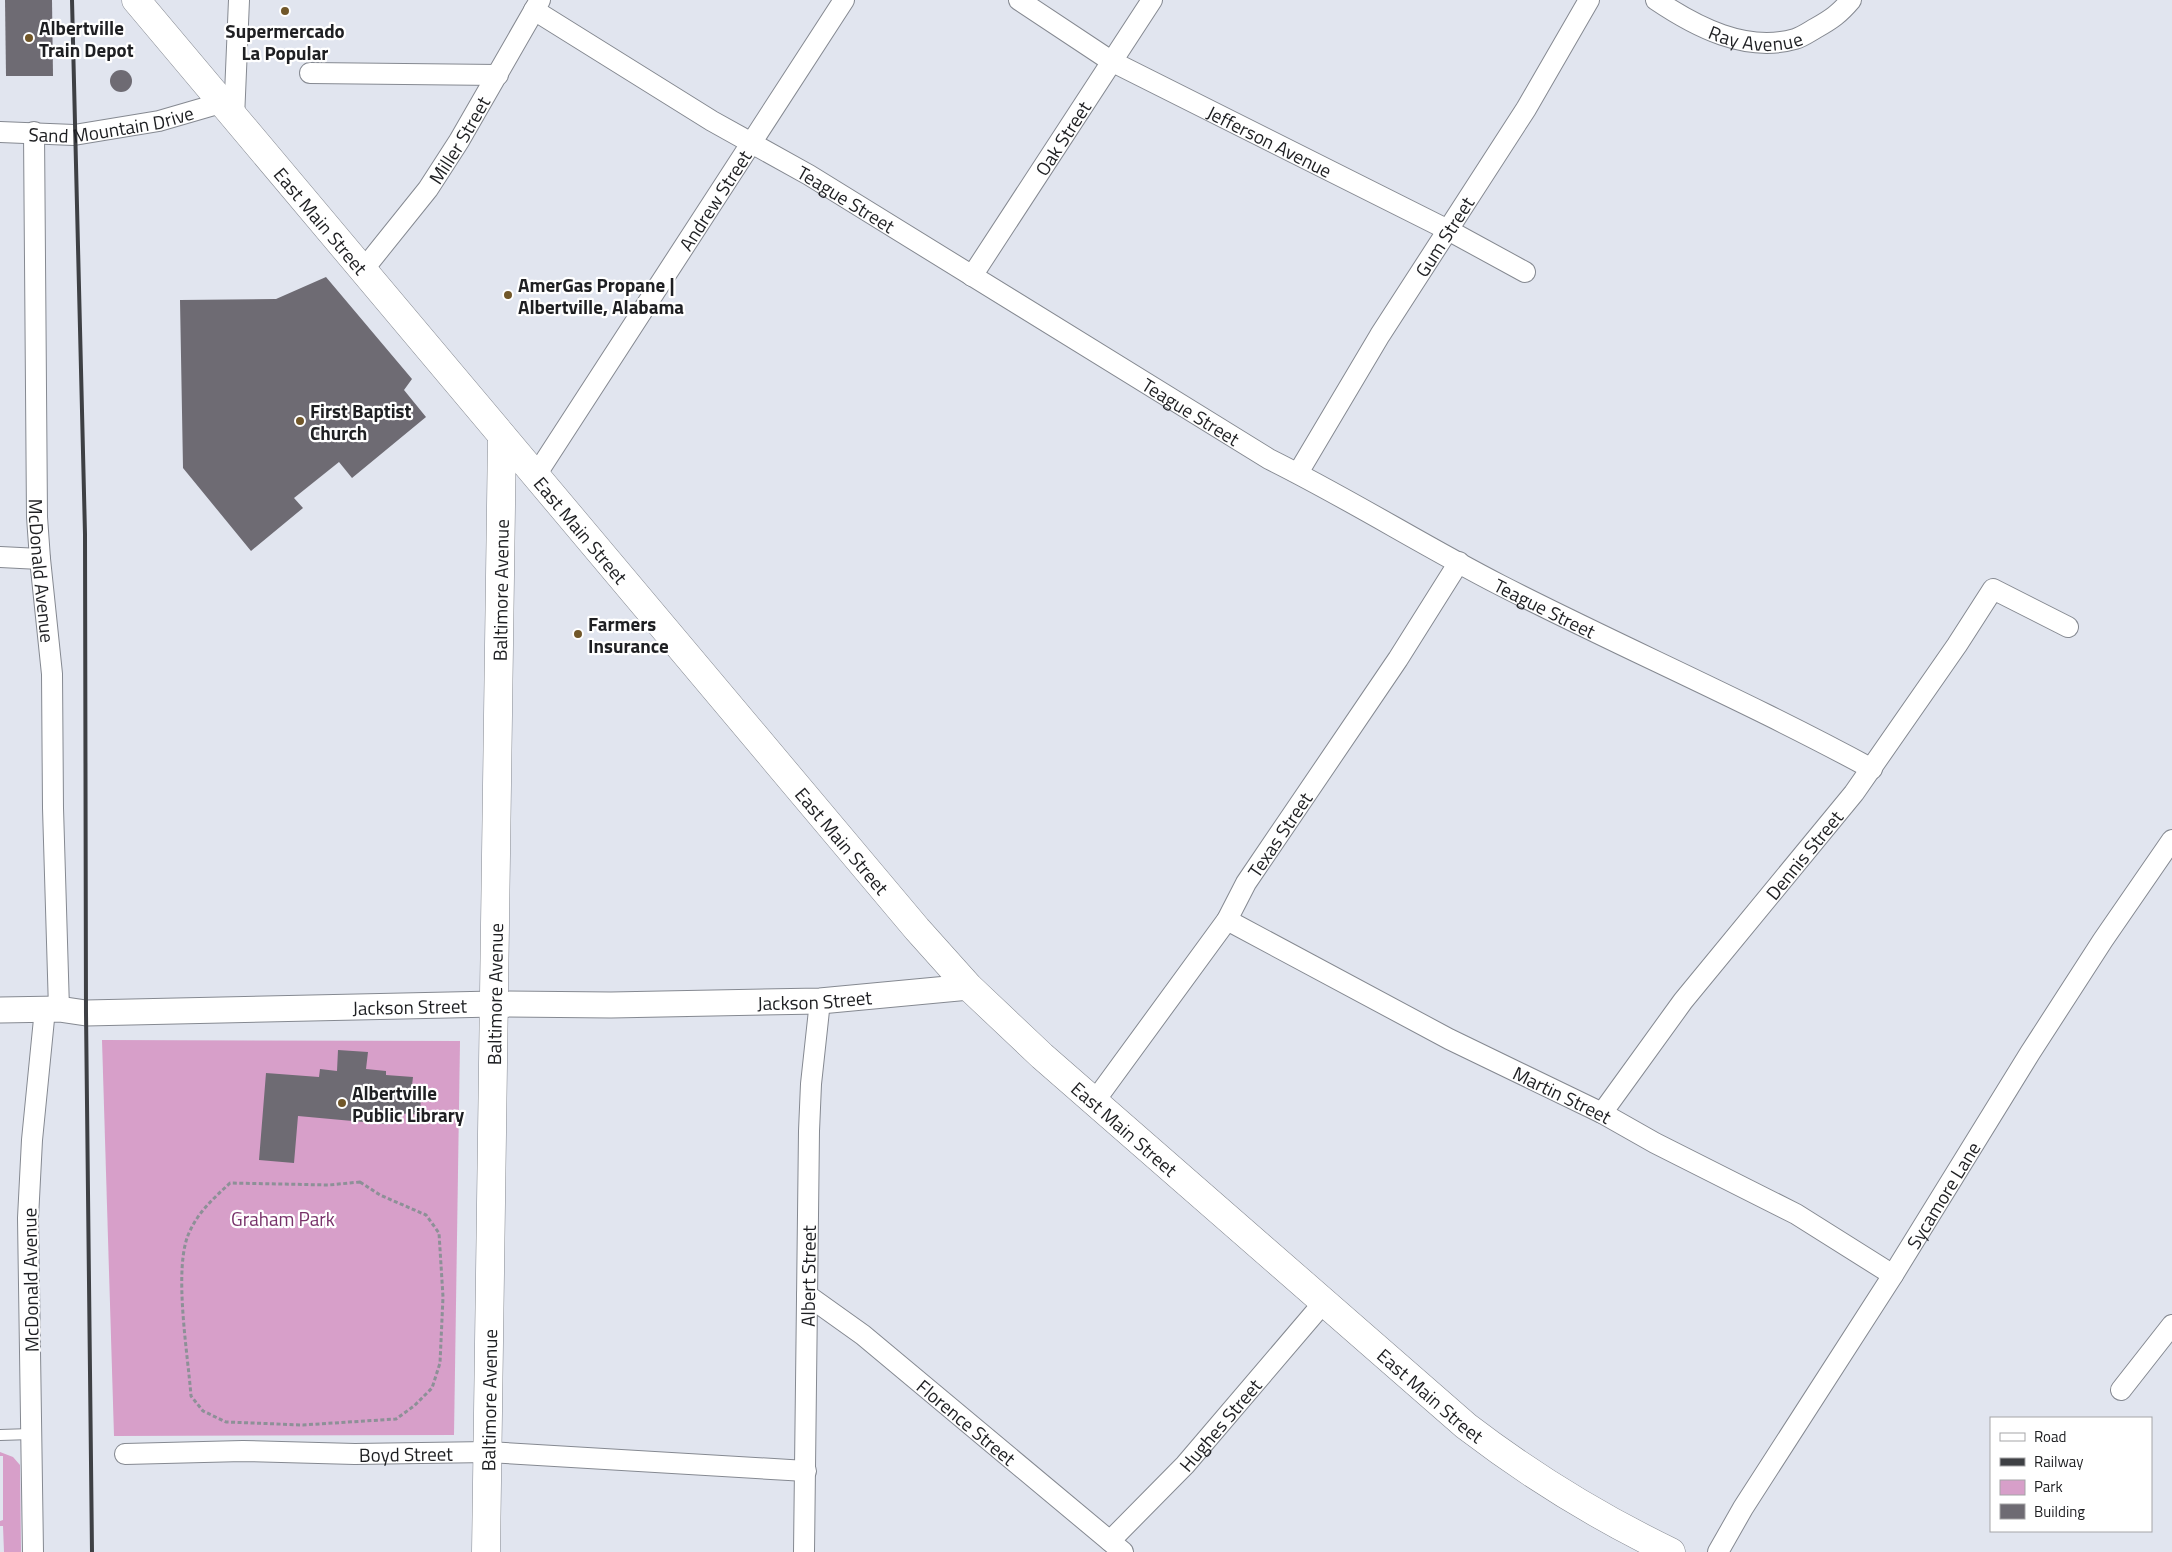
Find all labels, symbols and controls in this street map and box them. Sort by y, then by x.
marker: Supermercado La Popular [279,5,291,17]
place label: Albertville Train Depot [39,13,134,64]
place label: Supermercado La Popular [225,16,345,67]
street label: Ray Avenue [1705,17,1806,57]
marker: Albertville Train Depot [23,32,35,44]
street label: Miller Street [421,90,497,189]
street label: Oak Street [1027,94,1098,181]
street label: Sand Mountain Drive [28,97,197,149]
street label: Jefferson Avenue [1202,97,1337,184]
street label: Andrew Street [671,143,758,256]
street label: Teague Street [792,157,901,240]
street label: East Main Street [267,160,375,281]
street label: Gum Street [1407,190,1481,282]
place label: AmerGas Propane | Albertville, Alabama [518,270,684,321]
marker: AmerGas Propane | Albertville, Alabama [502,289,514,301]
street label: Teague Street [1137,370,1246,452]
place label: First Baptist Church [310,396,412,447]
marker: First Baptist Church [294,415,306,427]
street label: East Main Street [527,470,635,590]
street label: McDonald Avenue [22,499,63,644]
street label: Baltimore Avenue [484,519,515,661]
street label: Teague Street [1489,570,1601,645]
place label: Farmers Insurance [588,609,669,660]
marker: Farmers Insurance [572,628,584,640]
street label: East Main Street [789,780,897,901]
street label: Texas Street [1240,785,1319,883]
street label: Dennis Street [1758,803,1849,906]
street label: Baltimore Avenue [478,923,510,1065]
street label: Jackson Street [757,982,873,1017]
street label: Jackson Street [352,990,468,1022]
street label: Martin Street [1508,1058,1618,1130]
street label: East Main Street [1065,1074,1185,1183]
place label: Albertville Public Library [352,1078,465,1129]
marker: Albertville Public Library [336,1097,348,1109]
street label: Sycamore Lane [1898,1135,1987,1254]
park label: Graham Park [231,1204,335,1233]
street label: McDonald Avenue [14,1208,46,1352]
street label: Albert Street [792,1225,822,1327]
street label: Baltimore Avenue [473,1329,504,1471]
street label: East Main Street [1371,1341,1491,1450]
street label: Hughes Street [1171,1371,1268,1478]
street label: Florence Street [911,1372,1023,1472]
legend [1990,1417,2152,1532]
text: Road [2034,1425,2066,1448]
street label: Boyd Street [359,1438,453,1468]
text: Railway [2034,1450,2084,1473]
text: Park [2034,1475,2063,1498]
text: Building [2034,1500,2085,1523]

